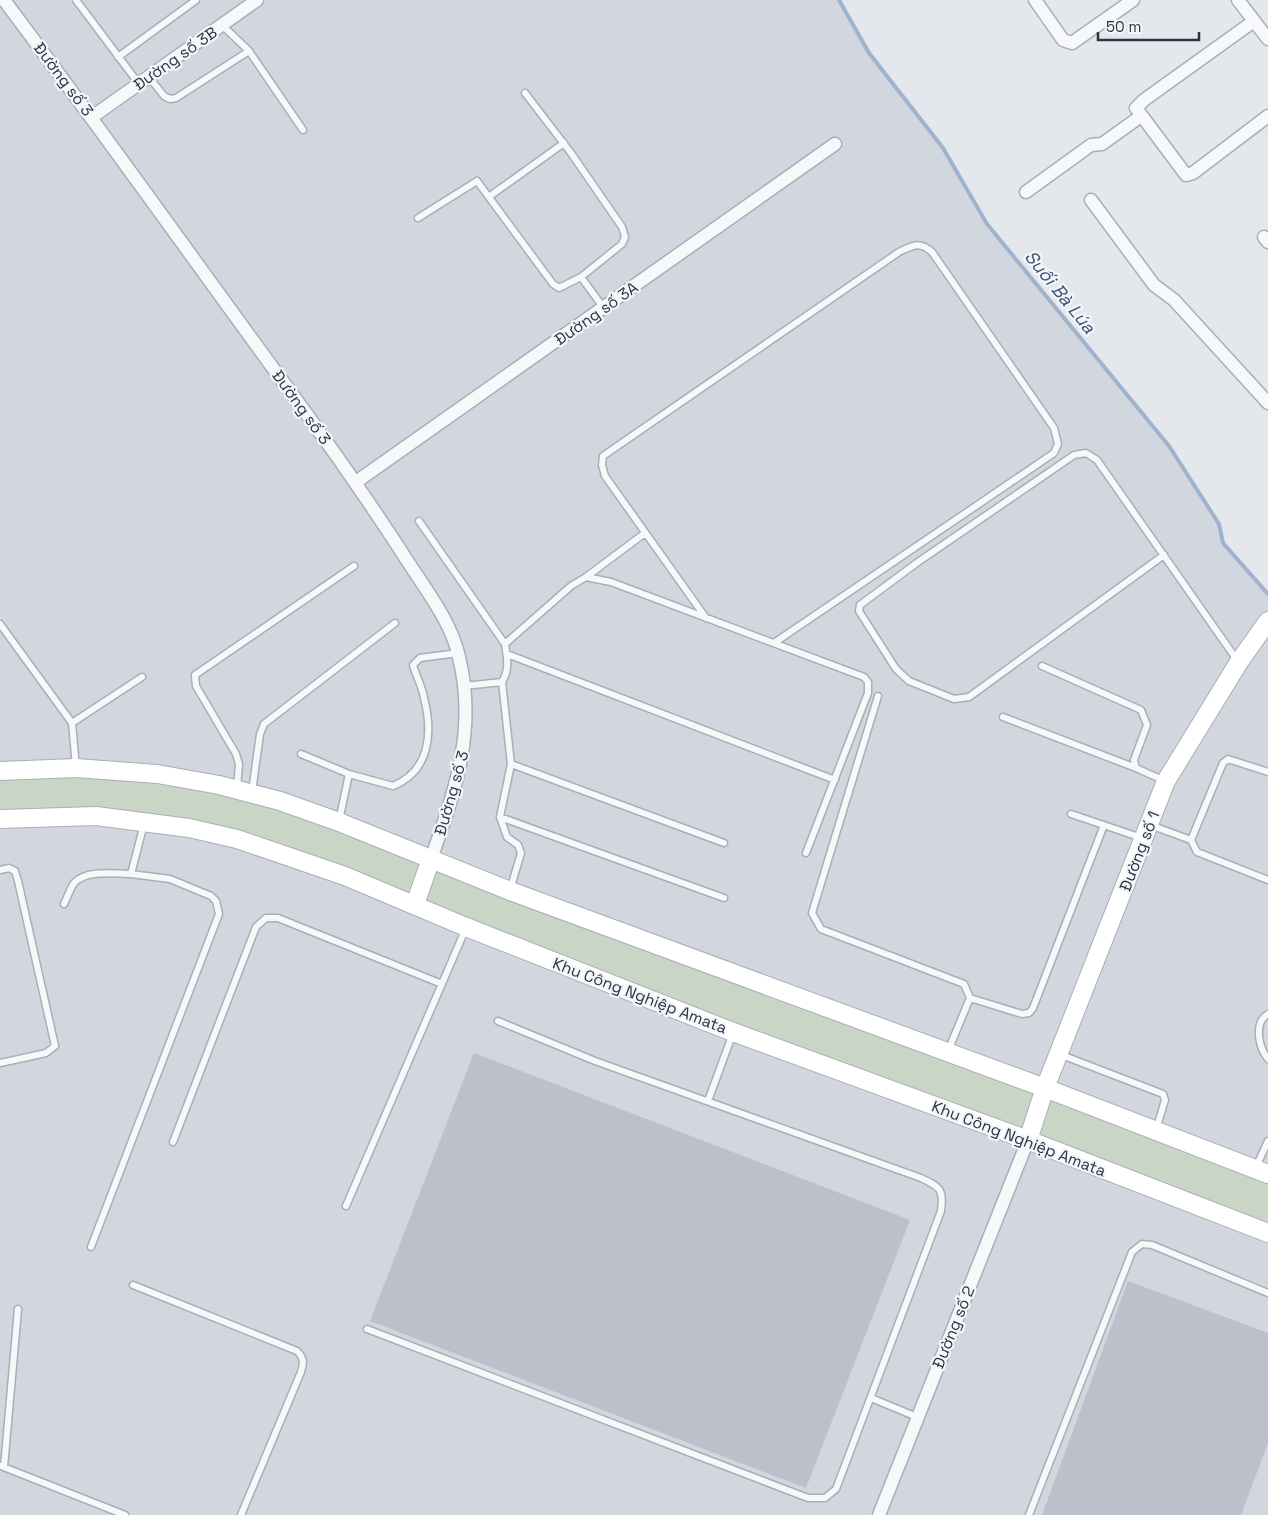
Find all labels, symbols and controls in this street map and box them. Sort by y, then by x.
scale bar [1098,10,1199,42]
text: 50 m [1106,17,1141,36]
street label: Đường số 3B [129,22,221,95]
street label: Đường số 3 [29,38,98,120]
water label: Suối Bà Lúa [1020,246,1101,338]
street label: Đường số 3A [550,277,642,350]
street label: Đường số 3 [267,366,336,449]
street label: Đường số 3 [429,748,474,838]
street label: Đường số 1 [1115,808,1164,894]
street label: Khu Công Nghiệp Amata [550,953,730,1038]
street label: Khu Công Nghiệp Amata [929,1096,1109,1181]
street label: Đường số 2 [927,1283,980,1372]

